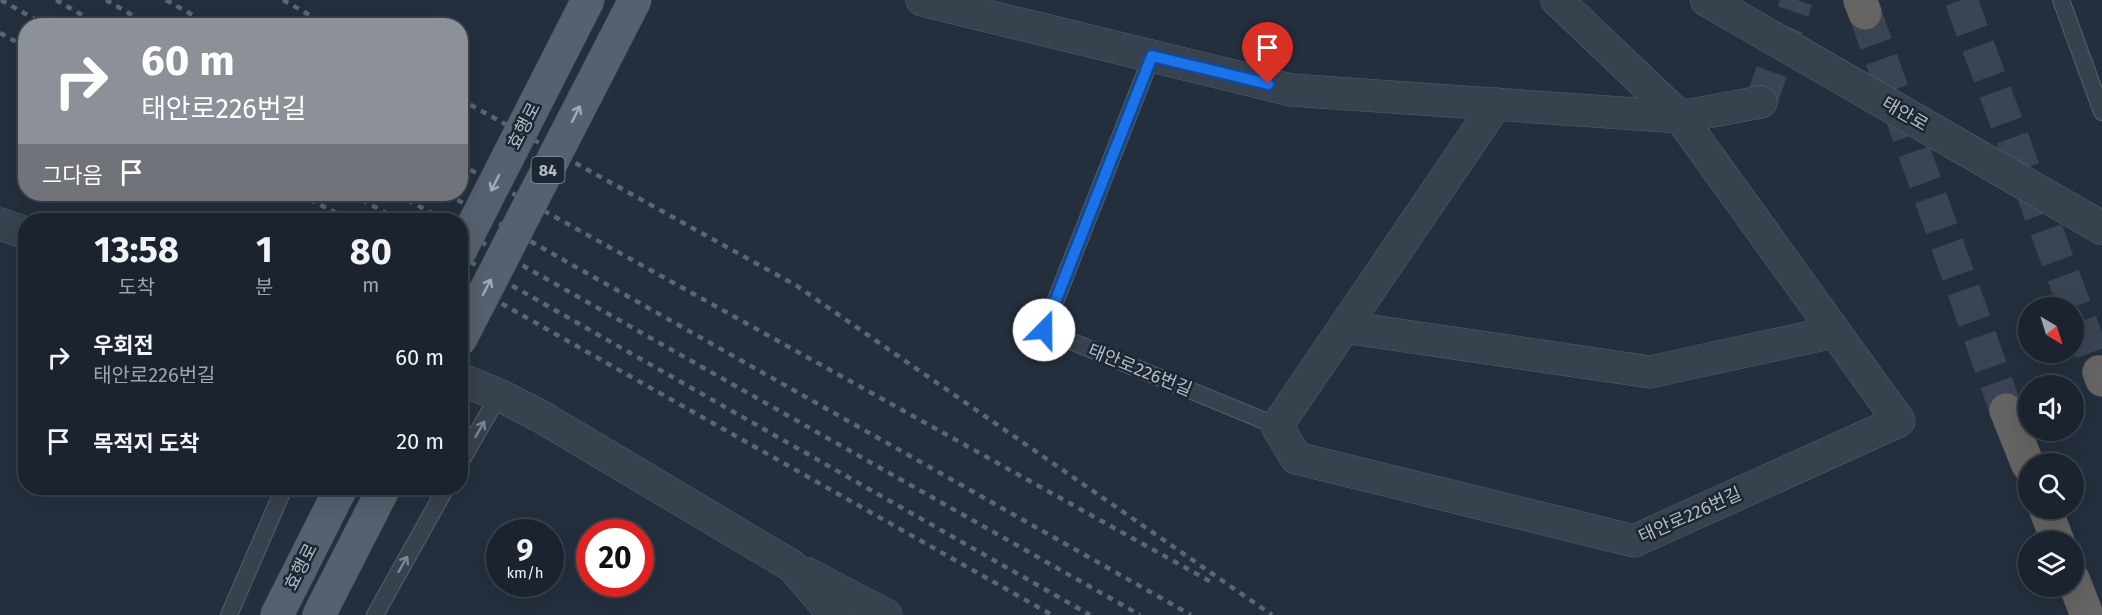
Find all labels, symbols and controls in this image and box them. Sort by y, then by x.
pin [1242,22,1293,84]
icon: arrive [1251,31,1284,64]
text: 60 m [141,36,235,86]
icon: right [42,42,120,120]
street label: 태안로 [1878,92,1932,136]
text: 태안로226번길 [141,93,306,125]
street label: 효행로 [503,99,545,153]
one-way arrow [571,105,583,123]
icon: arrive [115,156,148,189]
road number: 84 [532,157,564,183]
text: 그다음 [42,162,103,189]
one-way arrow [489,174,500,192]
text: 13:58 [94,228,179,272]
text: 1 [256,228,273,272]
text: 80 [350,230,392,274]
text: m [362,273,379,297]
text: 도착 [118,275,155,299]
text: 분 [255,275,273,299]
one-way arrow [482,279,493,297]
north arrow [2018,297,2084,363]
map controls [2018,297,2084,597]
position arrow [1012,298,1076,362]
text: 우회전 [93,332,154,359]
street label: 태안로226번길 [1085,339,1195,401]
icon: right [42,341,75,374]
text: 60 m [395,344,444,371]
text: 태안로226번길 [93,363,215,387]
button: sound [2018,375,2084,441]
one-way arrow [474,421,486,438]
icon: arrive [42,425,75,458]
text: 20 m [396,428,444,455]
text: 목적지 도착 [93,430,199,457]
button: search [2018,453,2084,519]
street label: 태안로226번길 [1635,483,1745,547]
speed limit sign: 20 [576,519,654,597]
button: layers [2018,531,2084,597]
text: 9 [517,533,533,569]
street label: 효행로 [280,540,322,594]
one-way arrow [397,556,409,573]
text: km/h [506,564,544,582]

